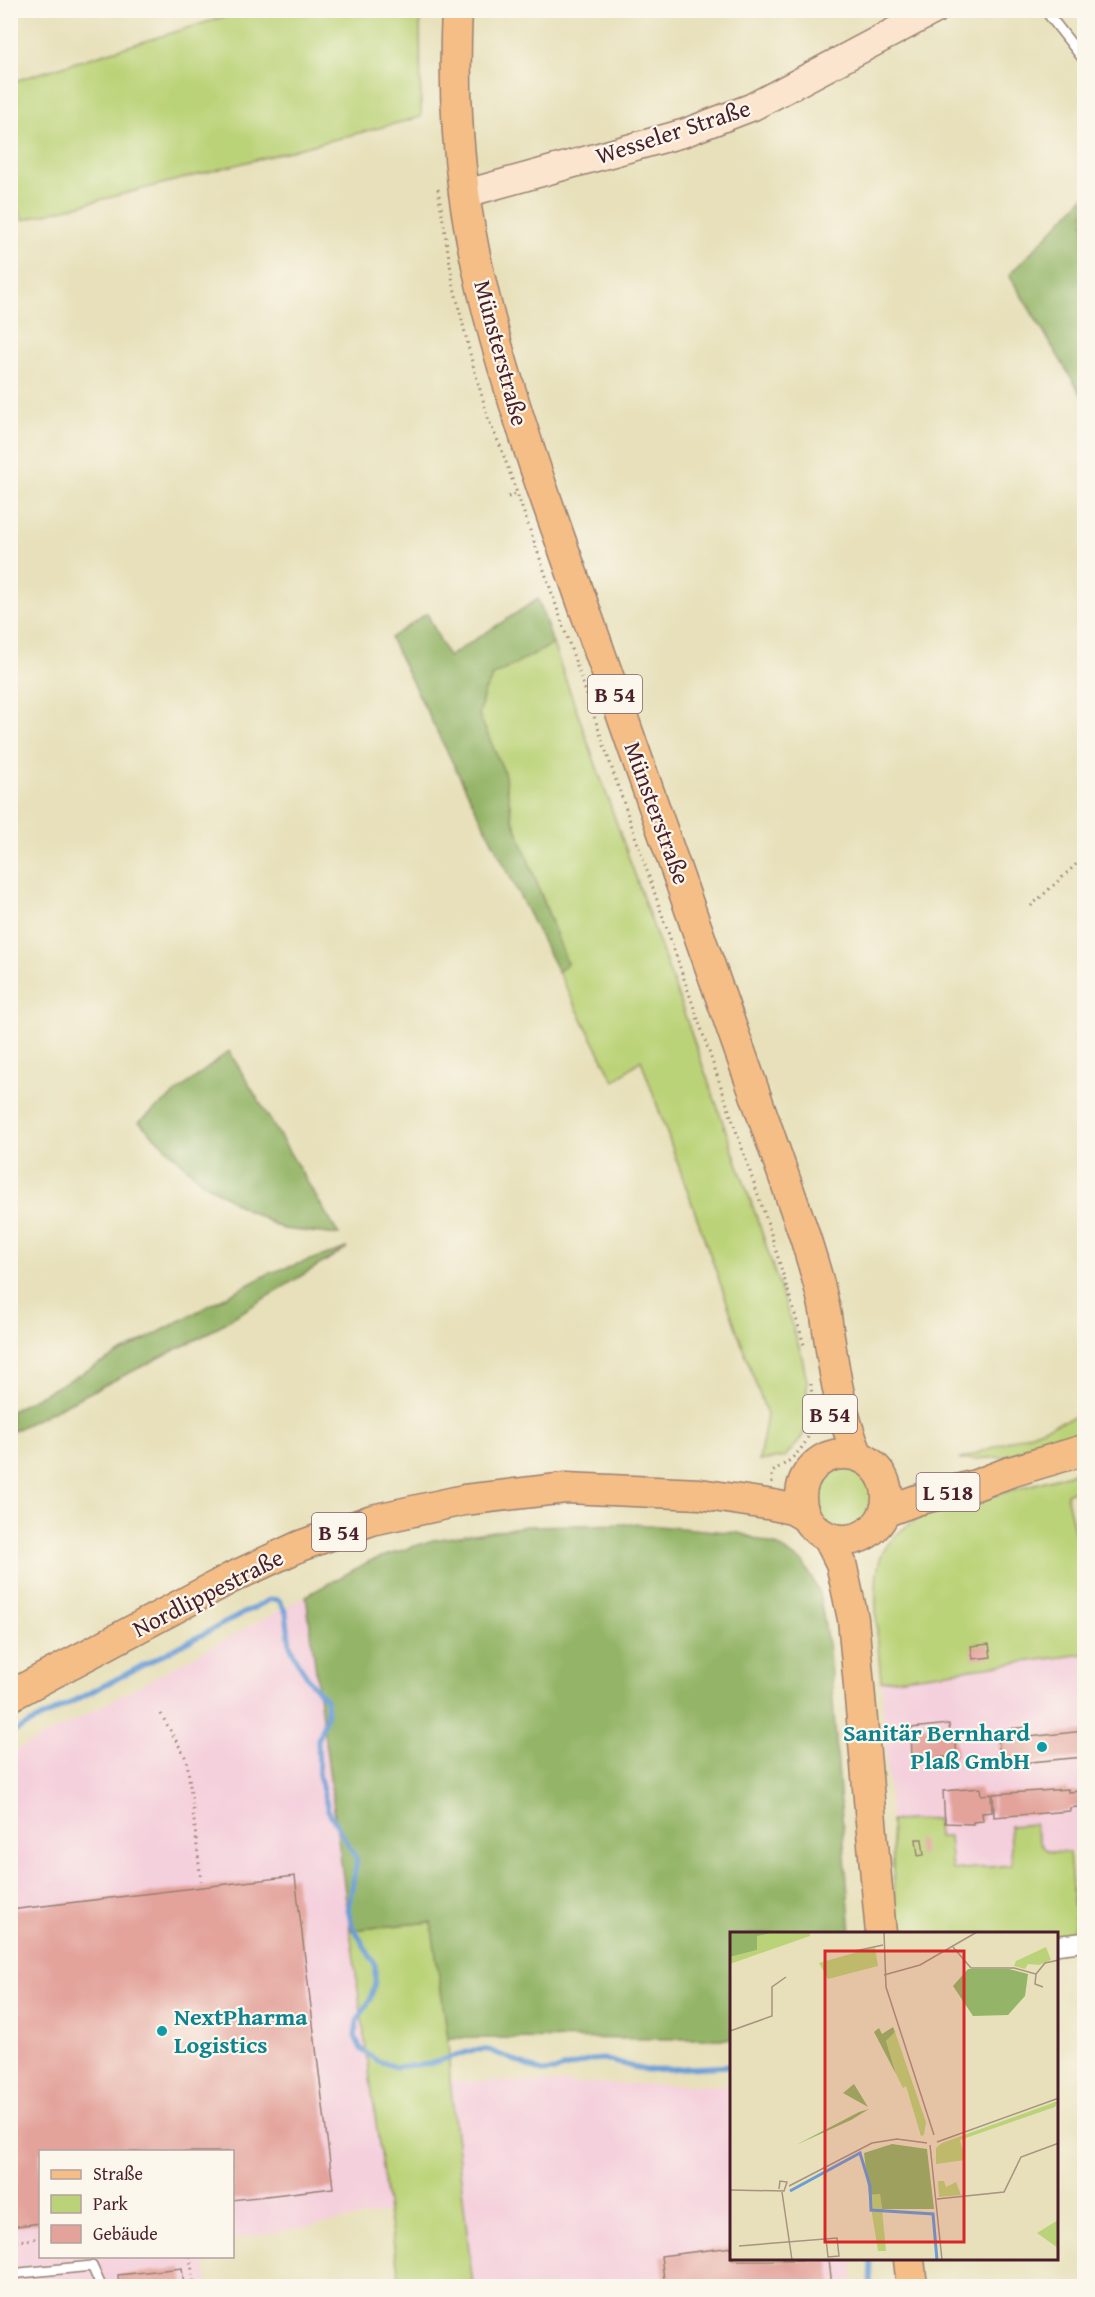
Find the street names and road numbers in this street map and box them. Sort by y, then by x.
street label: Wesseler Straße [591,90,755,173]
street label: Münsterstraße [465,276,538,430]
road number: B 54 [588,675,642,713]
street label: Münsterstraße [615,737,700,889]
road number: B 54 [803,1395,857,1433]
road number: L 518 [916,1473,980,1511]
road number: B 54 [312,1513,366,1551]
street label: Nordlippestraße [126,1539,289,1646]

